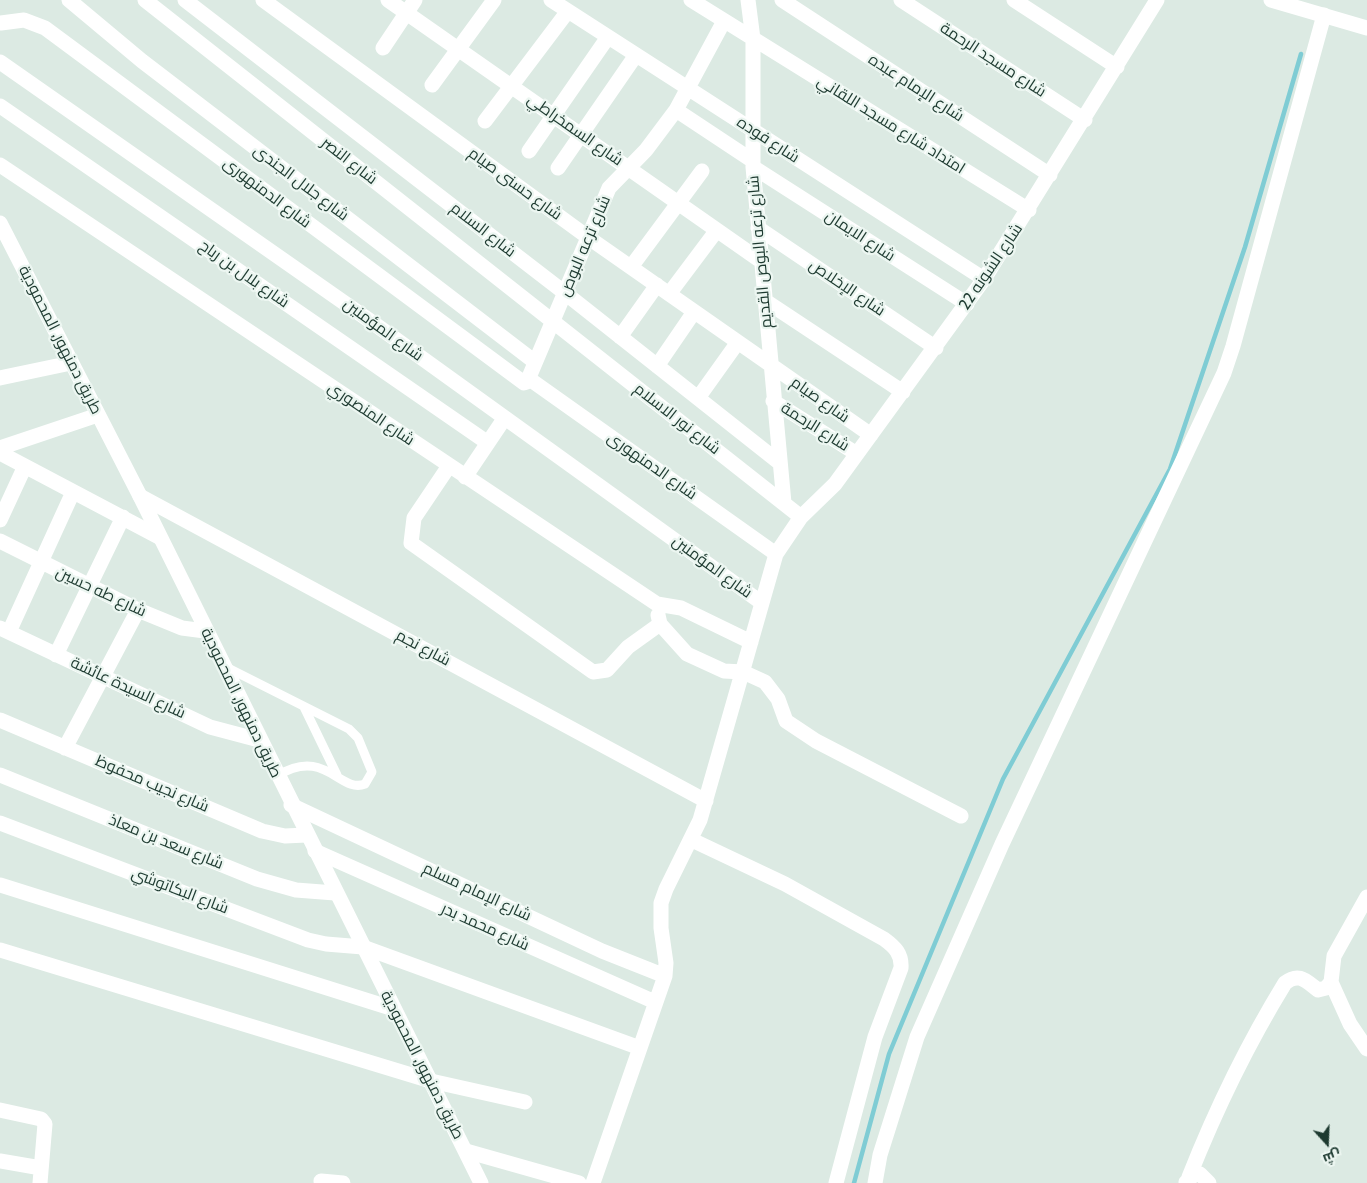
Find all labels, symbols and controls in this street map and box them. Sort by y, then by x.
street label: شارع مسجد الرحمة [936,18,1050,102]
street label: شارع الإمام عبده [865,50,967,126]
street label: امتداد شارع مسجد اللقاني [813,72,969,178]
street label: شارع السمخراطي [523,90,627,170]
street label: شارع فوده [733,113,803,167]
street label: شارع النصر [317,133,381,189]
street label: شارع جلال الجندى [250,141,352,225]
street label: شارع حسنى صيام [464,144,566,224]
street label: شارع الدمنهورى [219,154,315,232]
street label: شارع ترعه البوص القديم [744,175,776,329]
street label: شارع ترعه البوص [555,193,615,299]
street label: شارع السلام [446,198,520,262]
street label: شارع الايمان [821,206,899,266]
street label: شارع الشونه 22 [955,220,1027,314]
street label: شارع بلال بن رباح [195,236,293,312]
street label: شارع الإخلاص [805,255,889,321]
street label: طريق دمنهور, المحمودية [14,262,106,418]
street label: شارع المؤمنين [339,295,427,365]
street label: شارع صيام [787,373,853,427]
street label: شارع المنصوري [324,378,418,450]
street label: شارع نور الاسلام [630,379,724,459]
street label: شارع الرحمة [777,398,853,456]
street label: شارع الدمنهورى [603,428,701,504]
street label: شارع المؤمنين [668,532,756,602]
street label: شارع طه حسين [53,563,149,621]
street label: طريق دمنهور, المحمودية [196,625,286,781]
street label: شارع نجم [392,626,454,670]
street label: شارع السيدة عائشة [67,653,189,723]
street label: شارع نجيب محفوظ [92,751,212,817]
street label: شارع سعد بن معاذ [106,810,226,874]
street label: شارع الإمام مسلم [420,859,534,925]
street label: شارع البكاتوشي [129,864,231,918]
street label: شارع محمد بدر [438,899,532,955]
street label: طريق دمنهور, المحمودية [376,987,468,1143]
north arrow [1302,1118,1352,1168]
text: ش [1321,1146,1344,1169]

